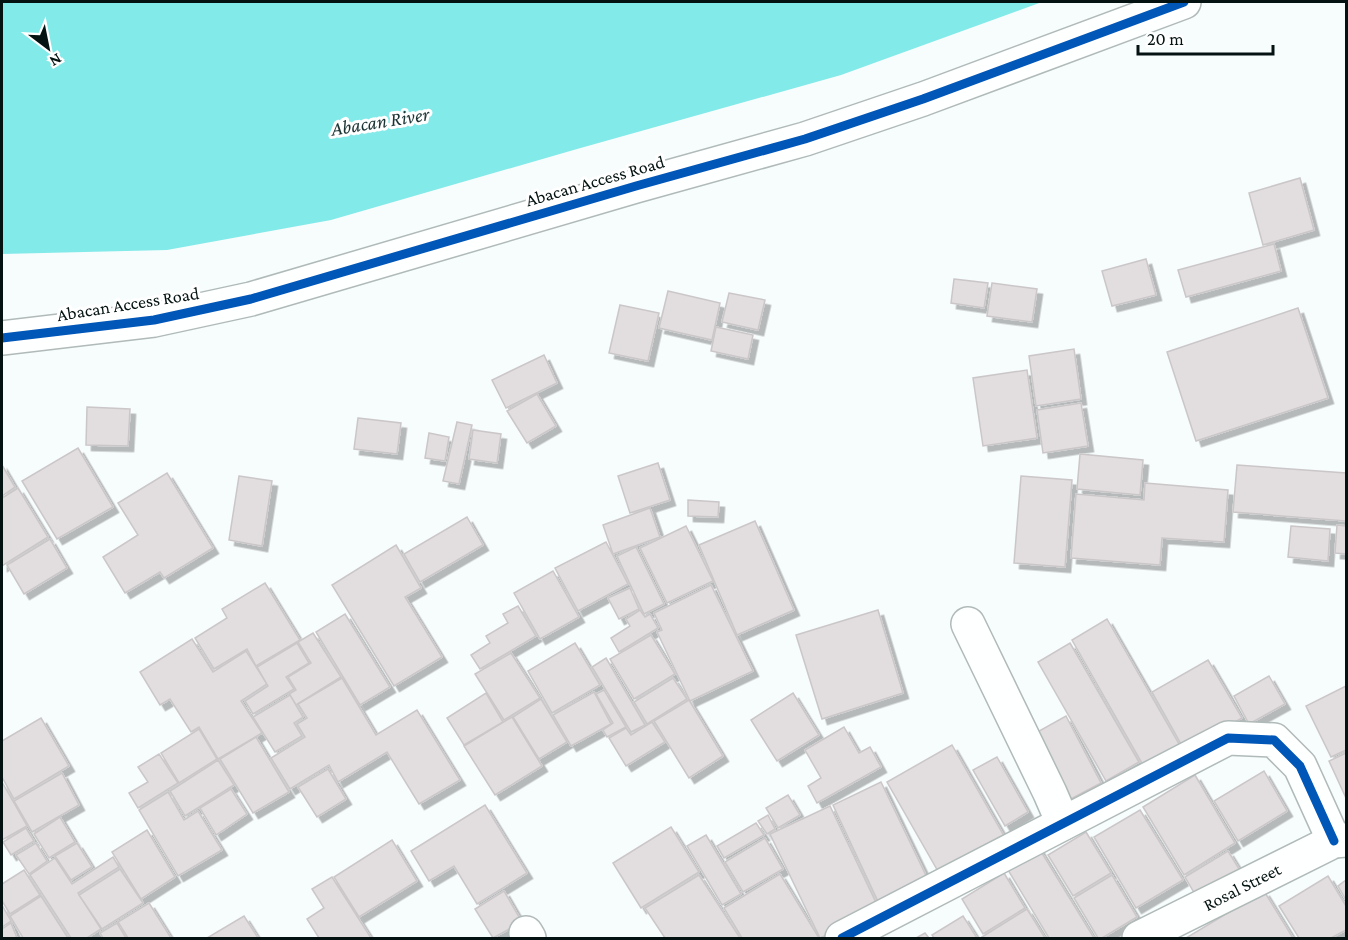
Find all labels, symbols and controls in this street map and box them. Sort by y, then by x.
north arrow [18,18,78,78]
scale bar [1138,18,1273,56]
text: 20 m [1147,29,1184,49]
text: N [46,50,65,70]
water label: Abacan River [328,102,432,140]
street label: Abacan Access Road [523,151,667,210]
street label: Abacan Access Road [56,283,201,325]
street label: Rosal Street [1200,858,1285,915]

